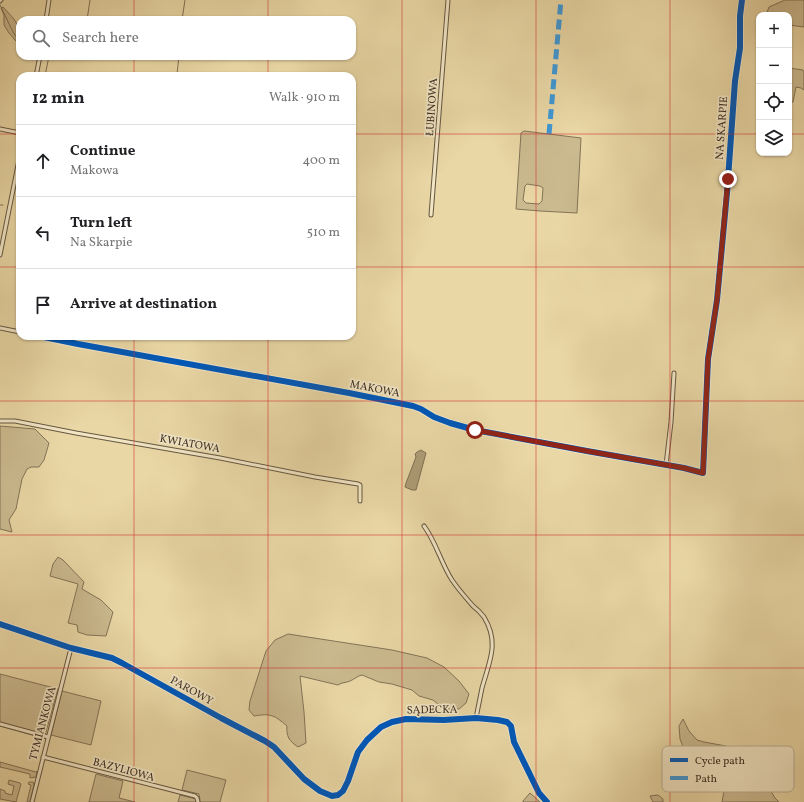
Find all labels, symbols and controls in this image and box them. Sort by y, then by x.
map controls [756,12,792,156]
button: + [756,12,792,48]
search box [16,16,356,60]
icon: search [30,27,52,49]
text: Search here [62,28,139,49]
button: − [756,48,792,84]
street label: ŁUBINOWA [423,77,442,137]
button: locate [756,84,792,120]
text: 12 min [32,87,85,110]
text: Walk · 910 m [269,89,340,107]
street label: NA SKARPIE [713,95,732,160]
button: layers [756,120,792,156]
text: Continue [70,141,135,162]
icon: ahead [32,150,54,172]
text: 400 m [303,152,340,170]
text: Makowa [70,162,119,180]
route end [719,170,737,188]
text: Turn left [70,213,132,234]
icon: left [32,222,54,244]
text: 510 m [307,224,340,242]
text: Na Skarpie [70,234,132,252]
icon: arrive [32,294,54,316]
text: Arrive at destination [70,294,217,315]
street label: MAKOWA [348,377,401,402]
route start [466,421,484,439]
street label: KWIATOWA [158,432,221,457]
street label: PAROWY [167,673,216,709]
street label: TYMIANKOWA [26,685,61,762]
street label: SĄDECKA [406,703,458,718]
legend [662,746,794,792]
text: Cycle path [695,754,745,769]
street label: BAZYLIOWA [91,755,156,786]
text: Path [695,772,718,787]

